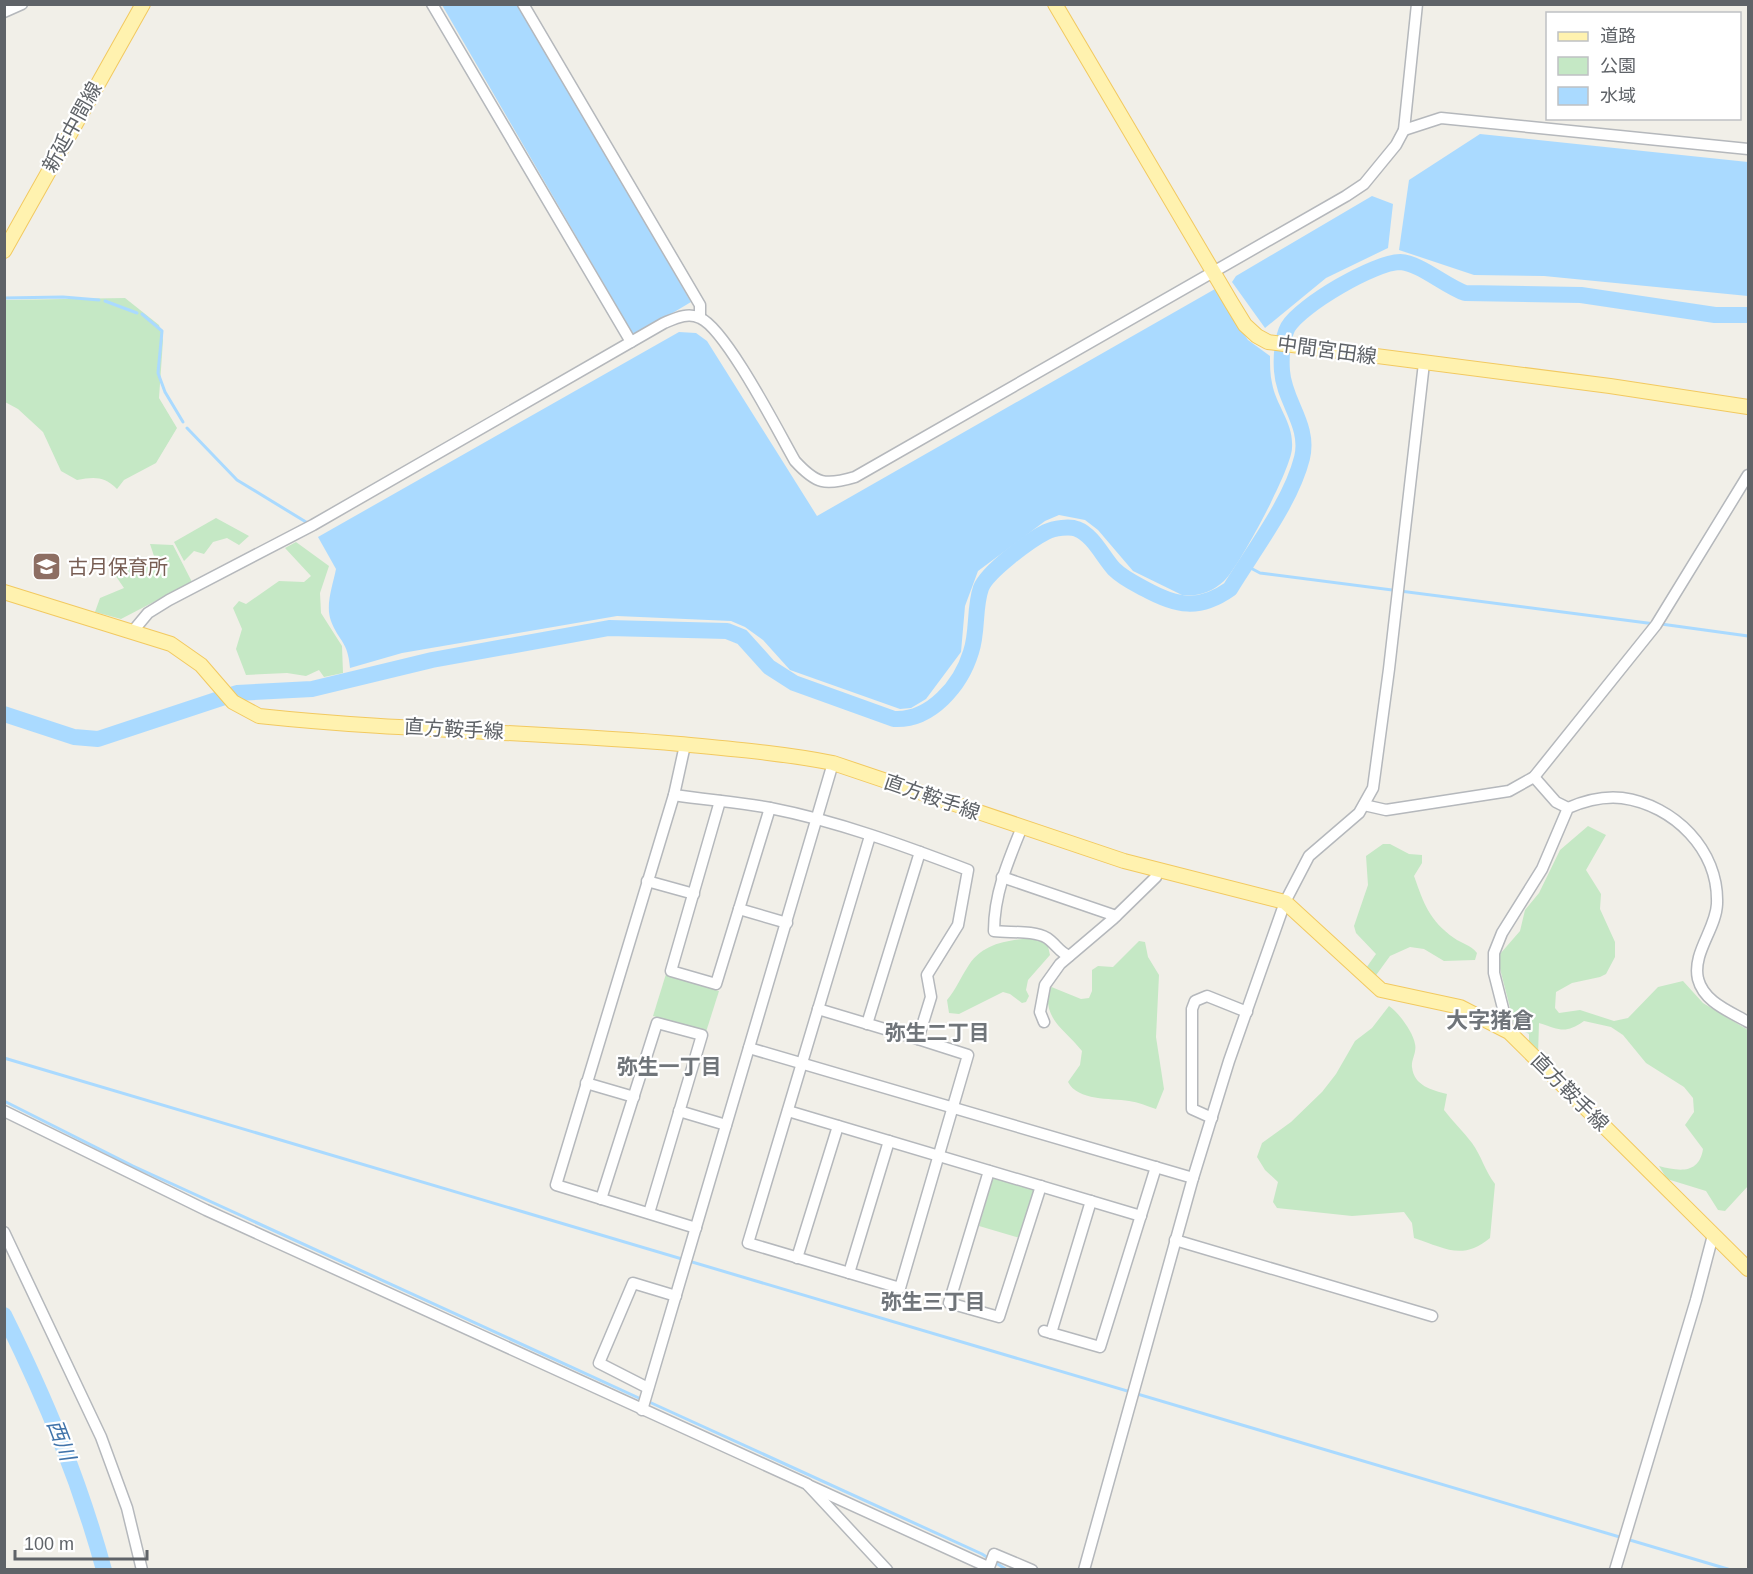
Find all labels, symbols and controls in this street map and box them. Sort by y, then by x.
legend [1546,12,1741,120]
text: 道路 [1600,26,1636,46]
text: 公園 [1600,56,1636,76]
street label: 新延中間線 [38,78,106,176]
text: 水域 [1600,86,1636,106]
street label: 中間宮田線 [1276,332,1378,368]
school or university icon: 古月保育所 [31,551,63,583]
place label: 古月保育所 [68,556,168,578]
street label: 直方鞍手線 [403,715,505,743]
street label: 直方鞍手線 [881,770,983,824]
district label: 大字猪倉 [1446,1008,1534,1033]
district label: 弥生二丁目 [885,1021,990,1044]
street label: 直方鞍手線 [1527,1049,1613,1135]
district label: 弥生一丁目 [617,1055,722,1078]
district label: 弥生三丁目 [881,1290,986,1313]
water label: 西川 [43,1416,80,1465]
scale bar [15,1523,147,1561]
text: 100 m [24,1534,74,1554]

